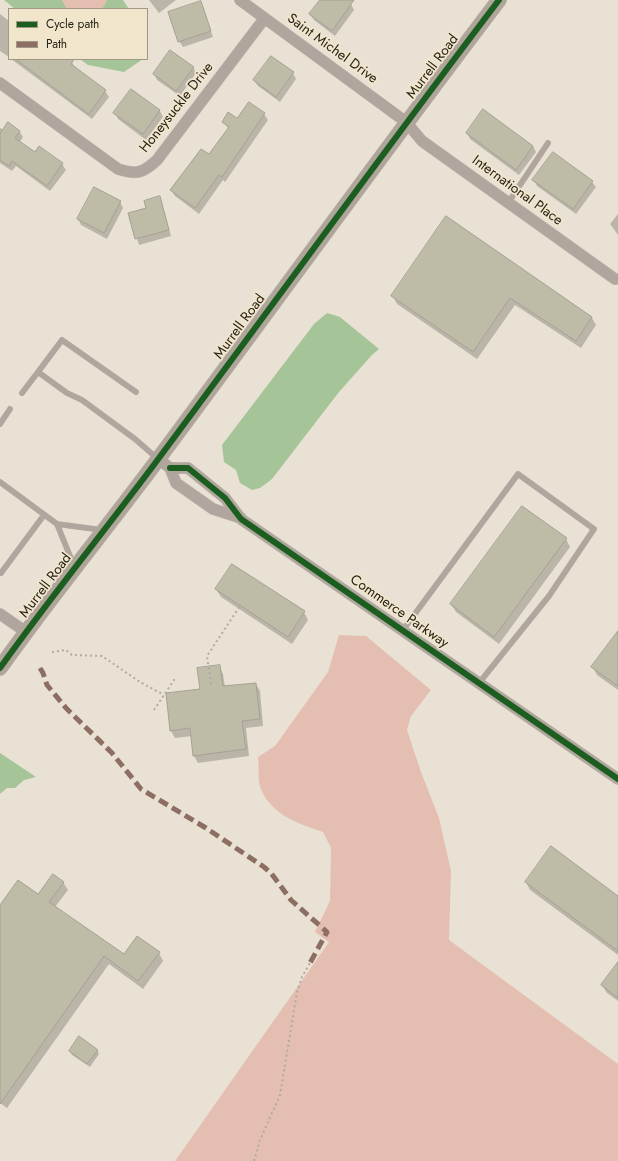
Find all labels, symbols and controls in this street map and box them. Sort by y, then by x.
legend [8,8,148,60]
street label: Saint Michel Drive [283,11,381,87]
text: Cycle path [46,15,99,33]
street label: Murrell Road [403,32,463,102]
text: Path [46,35,67,53]
street label: Honeysuckle Drive [137,60,217,156]
street label: International Place [468,152,566,230]
street label: Murrell Road [211,291,269,363]
street label: Murrell Road [16,551,76,621]
street label: Commerce Parkway [346,572,452,652]

